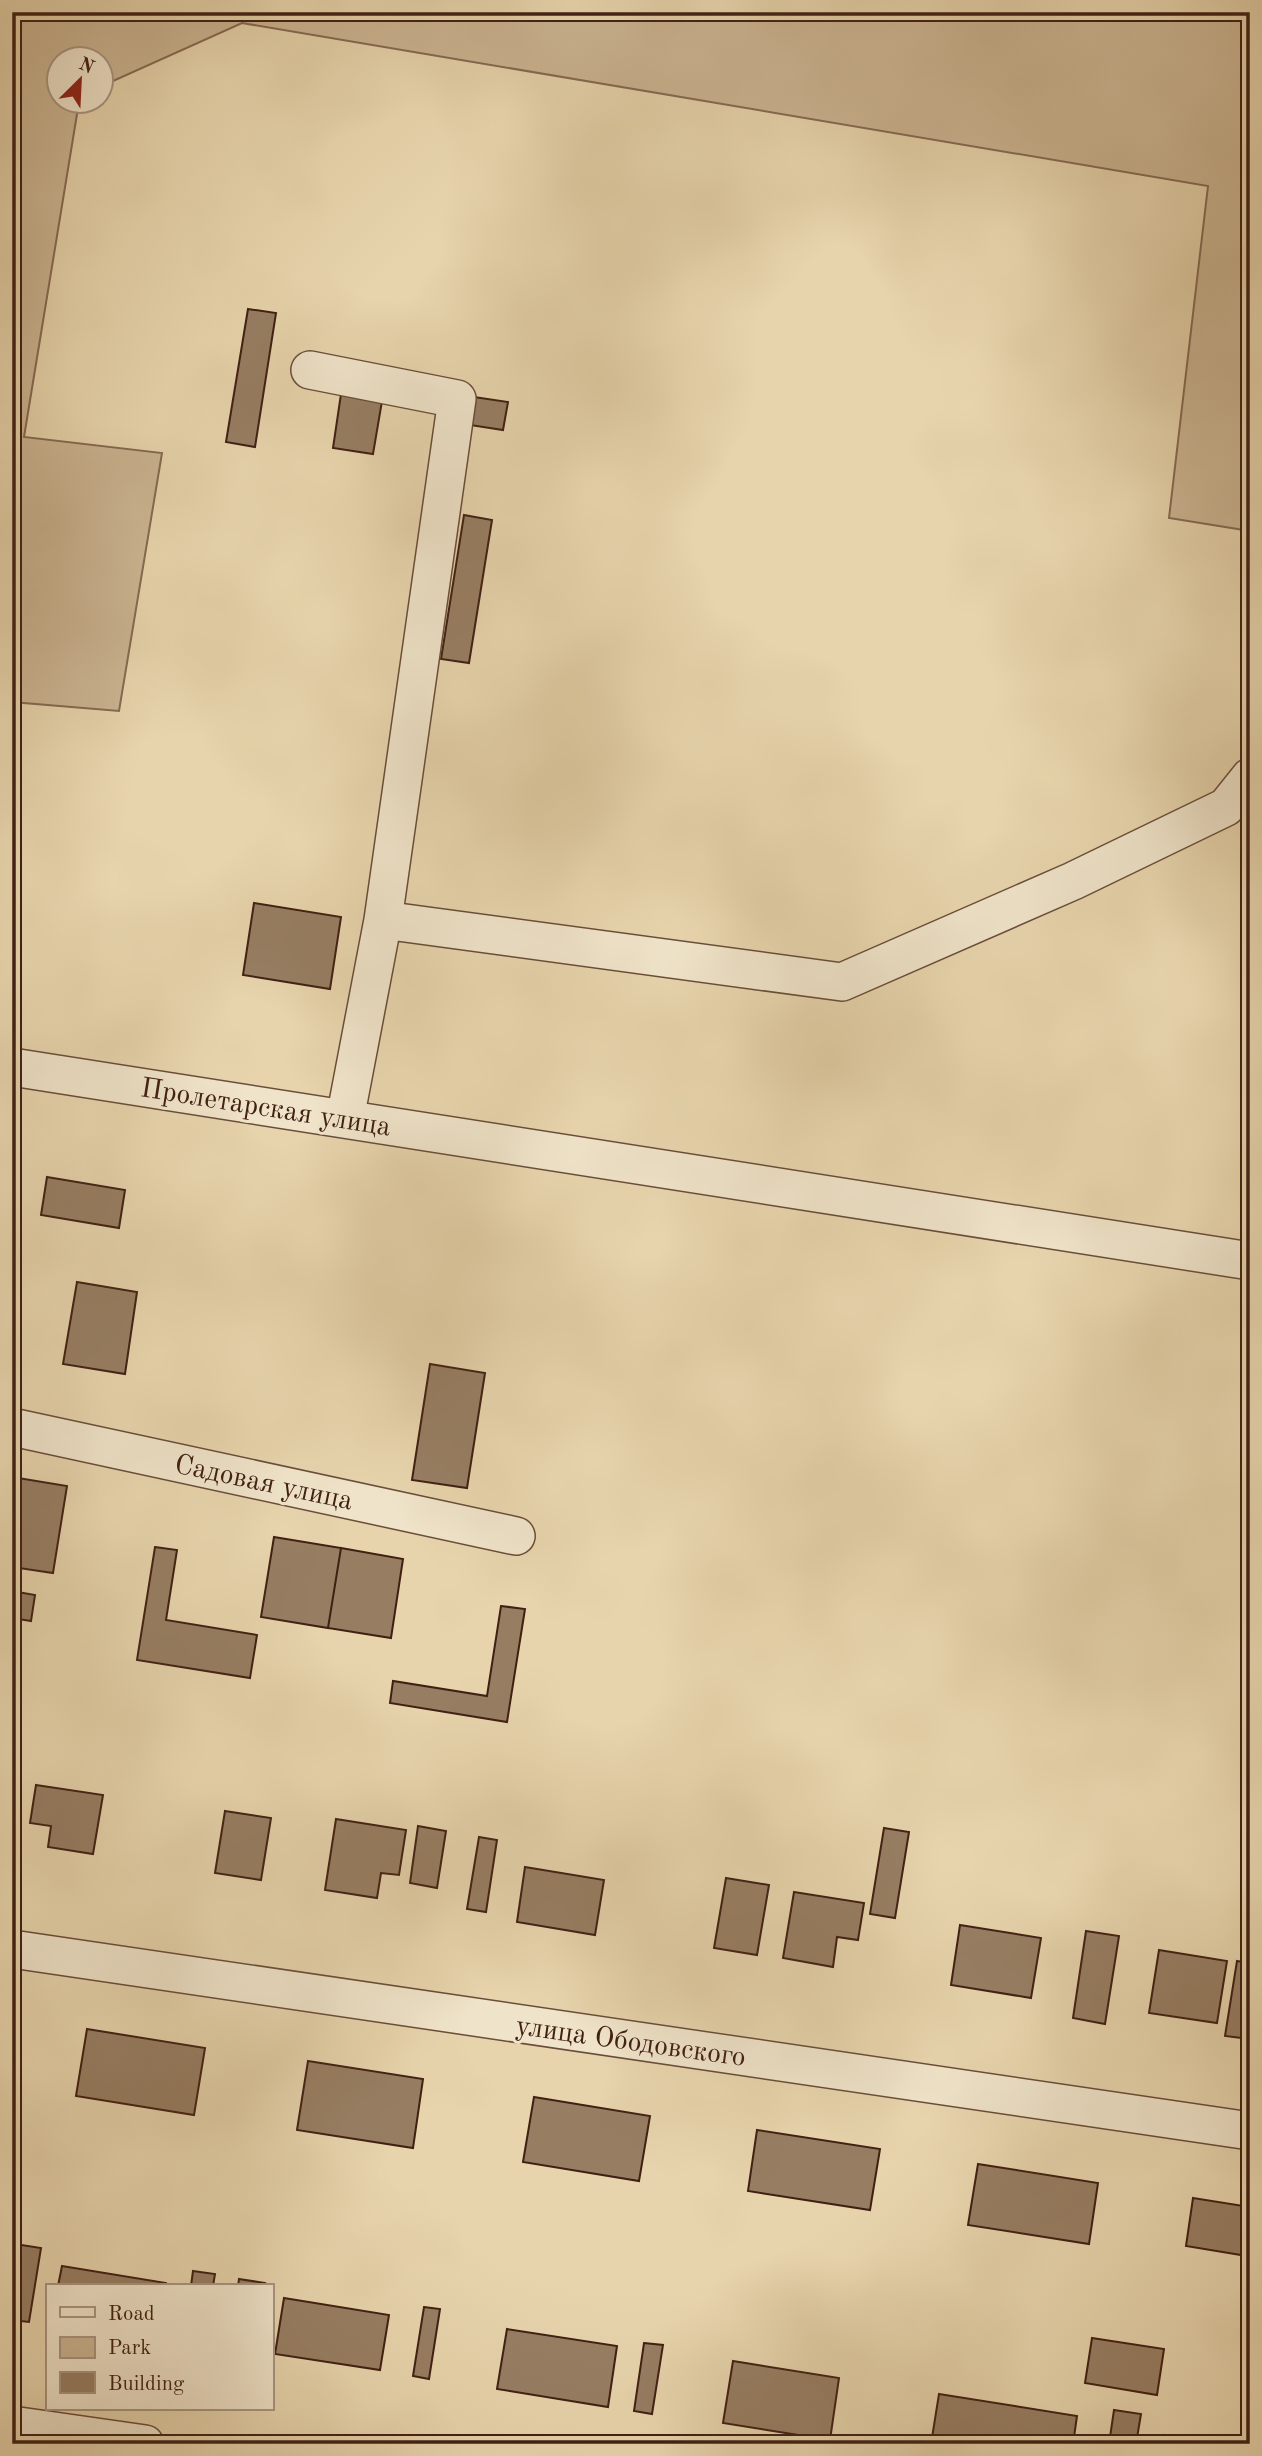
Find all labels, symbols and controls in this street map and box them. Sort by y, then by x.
north arrow [46,46,116,116]
text: N [75,55,97,79]
street label: Пролетарская улица [138,1075,393,1143]
street label: Садовая улица [172,1451,355,1517]
street label: улица Ободовского [514,2013,747,2073]
legend [46,2284,273,2410]
text: Road [108,2304,155,2325]
text: Park [108,2338,151,2359]
text: Building [108,2374,185,2395]

